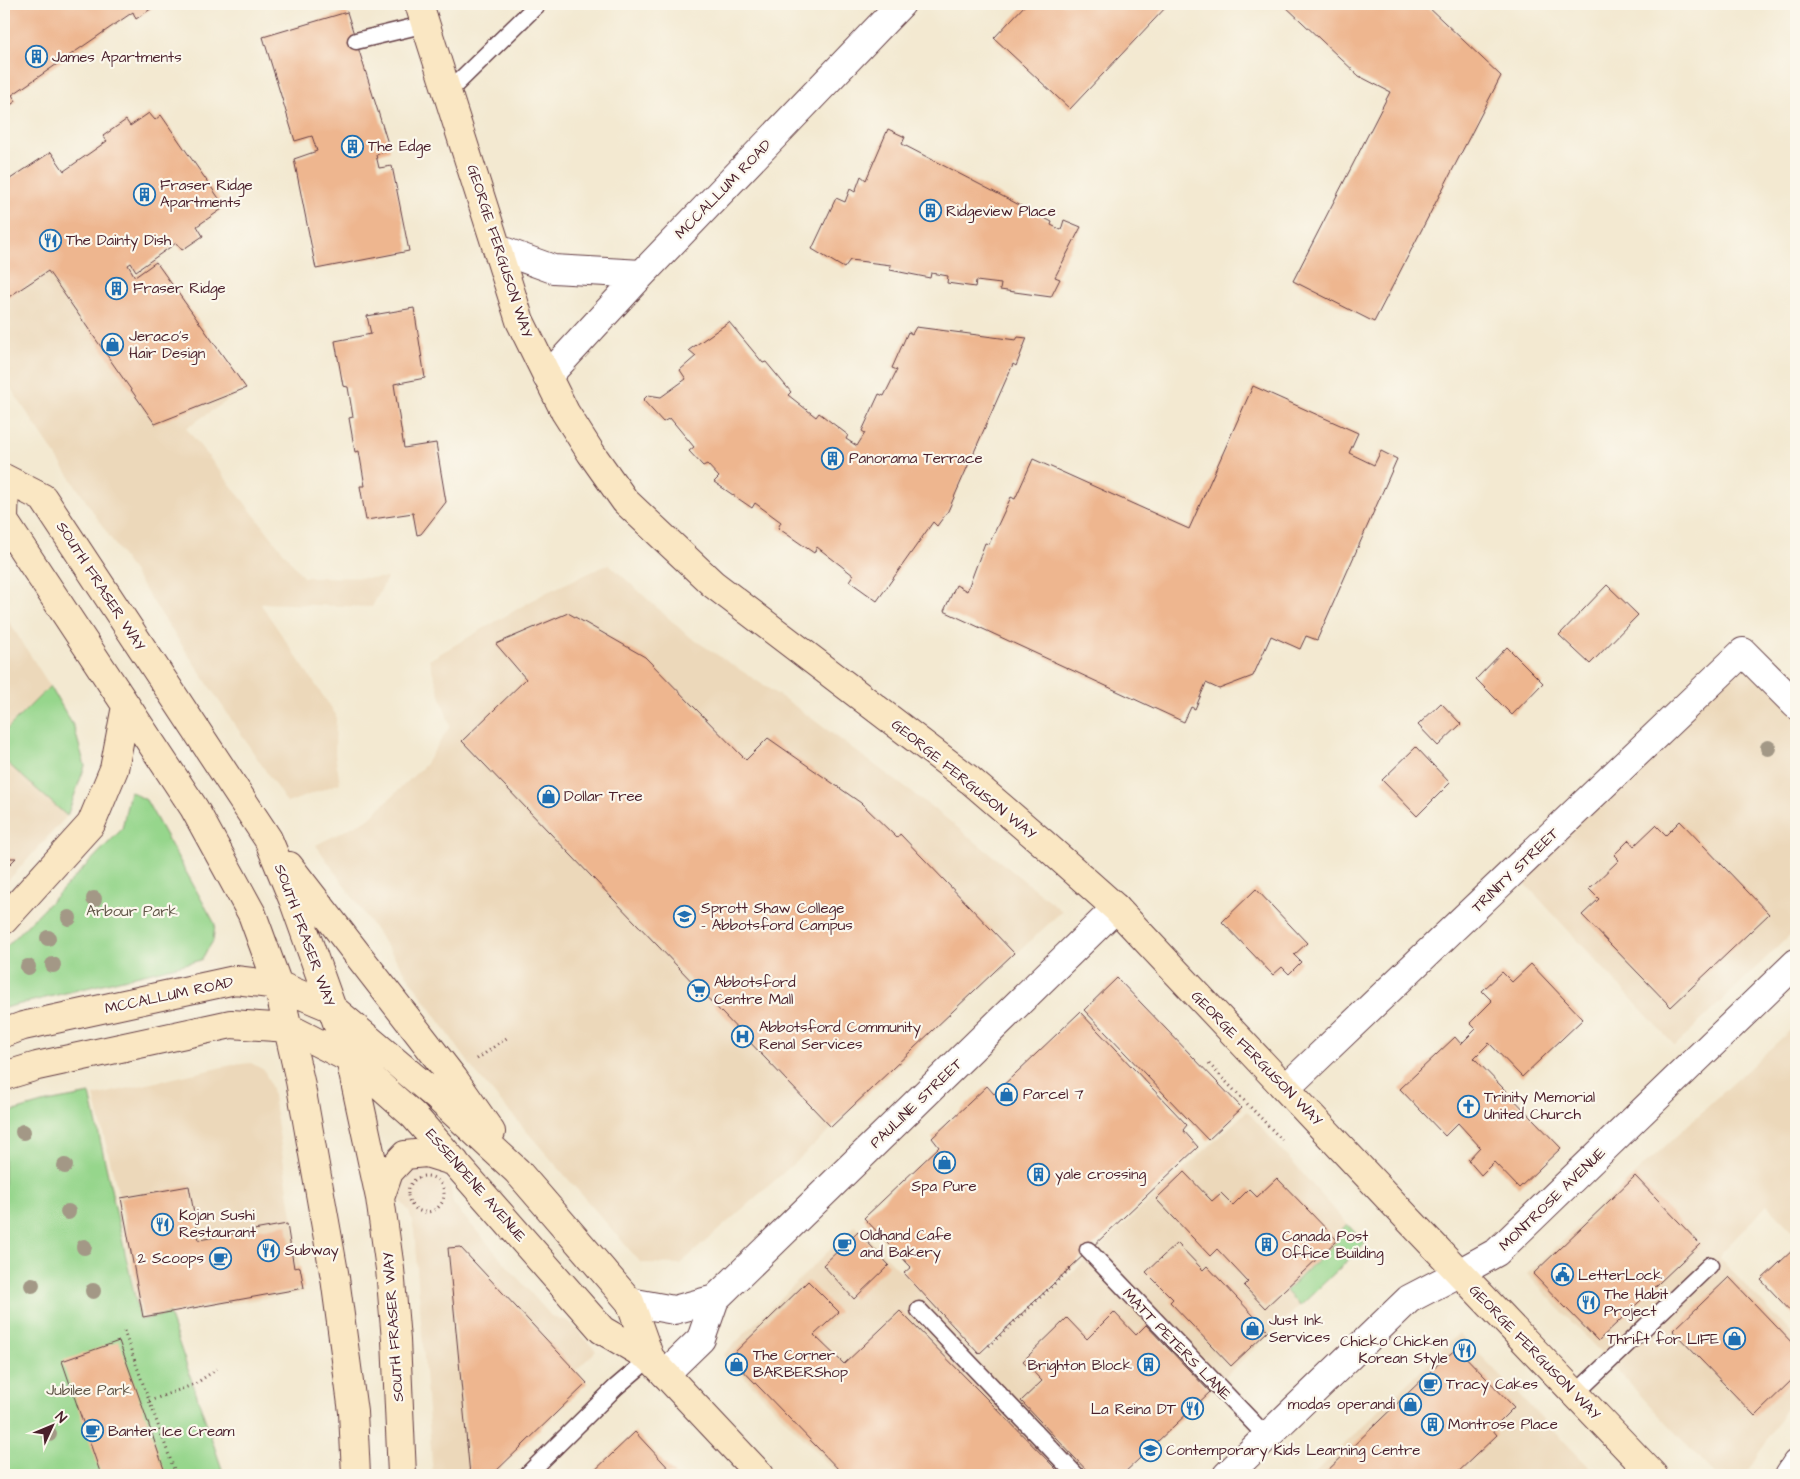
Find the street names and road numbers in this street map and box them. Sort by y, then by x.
street label: MCCALLUM ROAD [670,135,777,244]
street label: GEORGE FERGUSON WAY [462,162,537,340]
street label: SOUTH FRASER WAY [51,518,150,655]
street label: GEORGE FERGUSON WAY [887,714,1041,844]
street label: TRINITY STREET [1467,823,1564,918]
street label: SOUTH FRASER WAY [269,861,340,1009]
street label: MCCALLUM ROAD [103,972,236,1019]
street label: GEORGE FERGUSON WAY [1186,986,1327,1131]
street label: PAULINE STREET [865,1053,968,1153]
street label: ESSENDENE AVENUE [420,1124,531,1247]
street label: MONTROSE AVENUE [1494,1143,1610,1256]
street label: SOUTH FRASER WAY [378,1251,409,1403]
street label: GEORGE FERGUSON WAY [1464,1280,1605,1425]
street label: MATT PETERS LANE [1118,1284,1236,1405]

